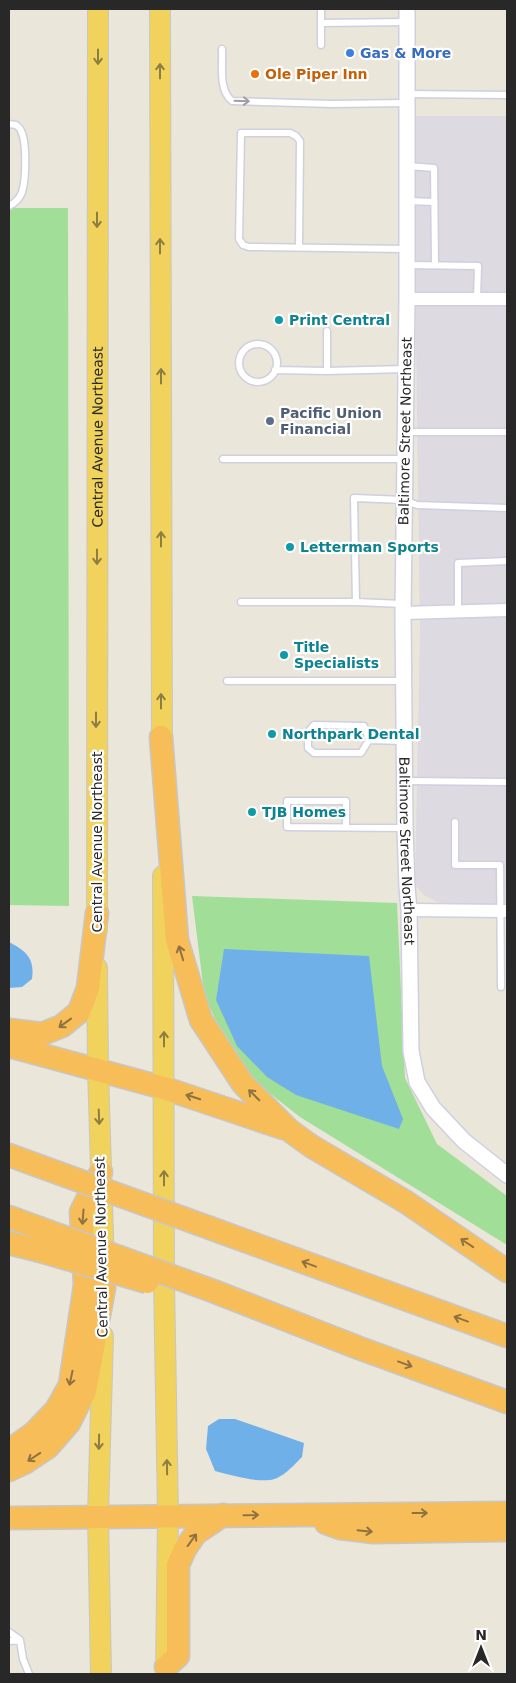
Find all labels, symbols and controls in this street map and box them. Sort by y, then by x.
place label: Gas & More [360,45,451,61]
marker: Gas & More [344,47,356,59]
one-way arrow [93,49,103,65]
one-way arrow [155,63,165,80]
place label: Ole Piper Inn [265,66,368,82]
marker: Ole Piper Inn [249,68,261,80]
one-way arrow [234,97,250,106]
one-way arrow [92,212,102,228]
one-way arrow [155,238,165,254]
place label: Print Central [289,312,390,328]
marker: Print Central [273,314,285,326]
street label: Baltimore Street Northeast [395,336,415,525]
street label: Central Avenue Northeast [89,346,106,528]
one-way arrow [156,369,166,385]
place label: Pacific Union Financial [280,405,382,437]
marker: Pacific Union Financial [264,415,276,427]
one-way arrow [156,531,166,548]
place label: Letterman Sports [300,539,439,555]
marker: Letterman Sports [284,541,296,553]
one-way arrow [92,549,102,565]
place label: Title Specialists [294,639,379,671]
marker: Title Specialists [278,649,290,661]
one-way arrow [156,694,166,710]
one-way arrow [91,712,101,728]
place label: Northpark Dental [282,726,419,742]
marker: Northpark Dental [266,728,278,740]
street label: Central Avenue Northeast [89,751,105,933]
street label: Baltimore Street Northeast [396,757,418,946]
place label: TJB Homes [262,804,346,820]
marker: TJB Homes [246,806,258,818]
one-way arrow [176,945,186,961]
one-way arrow [58,1018,72,1028]
one-way arrow [159,1031,169,1048]
one-way arrow [248,1089,261,1101]
one-way arrow [186,1092,201,1101]
one-way arrow [94,1108,104,1125]
street label: Central Avenue Northeast [91,1156,111,1338]
one-way arrow [159,1170,169,1186]
one-way arrow [78,1208,87,1224]
one-way arrow [460,1238,474,1248]
one-way arrow [301,1259,317,1268]
one-way arrow [454,1314,470,1323]
one-way arrow [396,1360,412,1369]
one-way arrow [66,1369,75,1385]
one-way arrow [94,1434,104,1450]
one-way arrow [28,1452,42,1462]
one-way arrow [162,1459,172,1476]
one-way arrow [412,1508,428,1518]
one-way arrow [243,1510,259,1520]
one-way arrow [357,1526,373,1536]
one-way arrow [187,1533,197,1547]
north arrow [456,1623,506,1673]
text: N [475,1627,487,1643]

